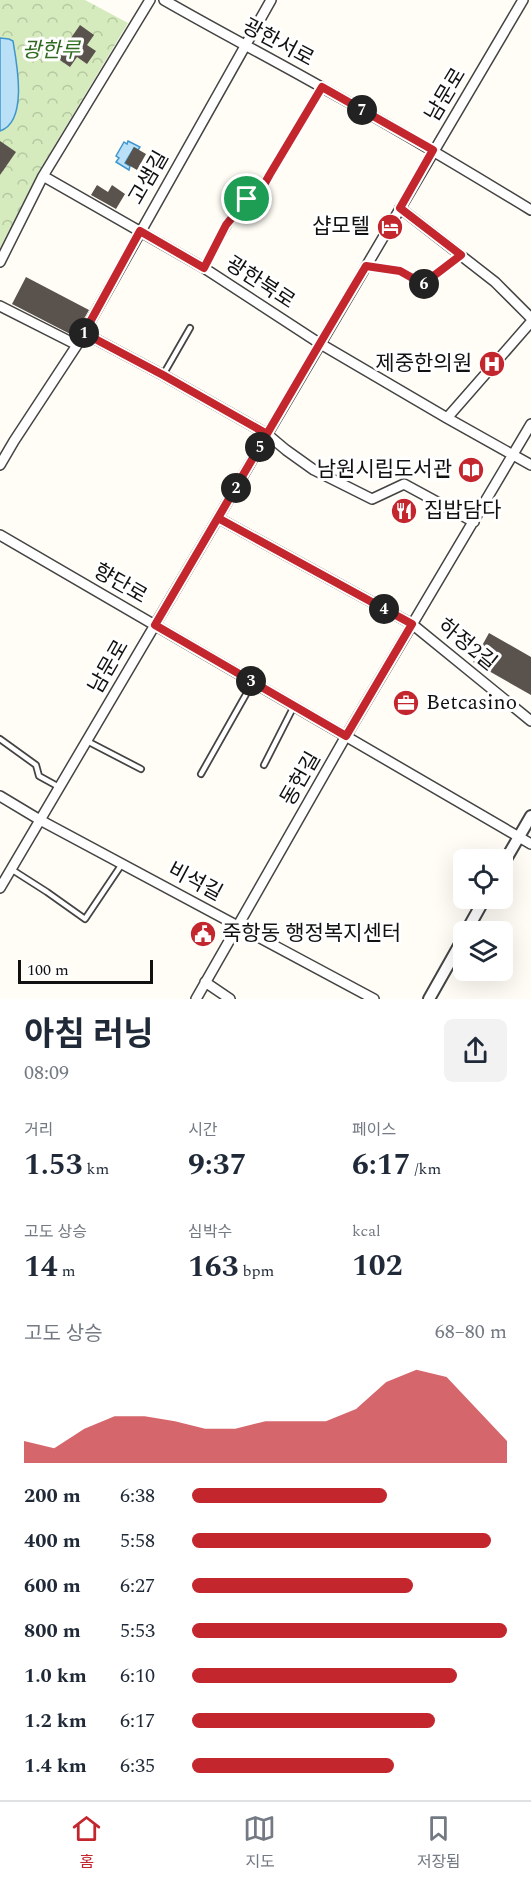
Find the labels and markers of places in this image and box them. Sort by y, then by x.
pin: 7 [347,95,377,125]
pin [221,173,272,224]
place label: 샵모텔 [312,211,370,243]
hotel icon: 샵모텔 [375,212,405,242]
pin: 6 [409,269,439,299]
pin: 1 [69,318,99,348]
place label: 제중한의원 [375,348,472,380]
hospital icon: 제중한의원 [477,349,507,379]
pin: 5 [245,432,275,462]
place label: 남원시립도서관 [317,454,452,486]
library icon: 남원시립도서관 [456,455,486,485]
pin: 2 [221,473,251,503]
place label: 집밥담다 [424,495,501,527]
restaurant icon: 집밥담다 [389,496,419,526]
pin: 4 [369,594,399,624]
pin: 3 [236,666,266,696]
place label: Betcasino [426,687,517,719]
office icon: Betcasino [391,688,421,718]
place label: 죽항동 행정복지센터 [222,918,401,950]
public building icon: 죽항동 행정복지센터 [188,919,218,949]

